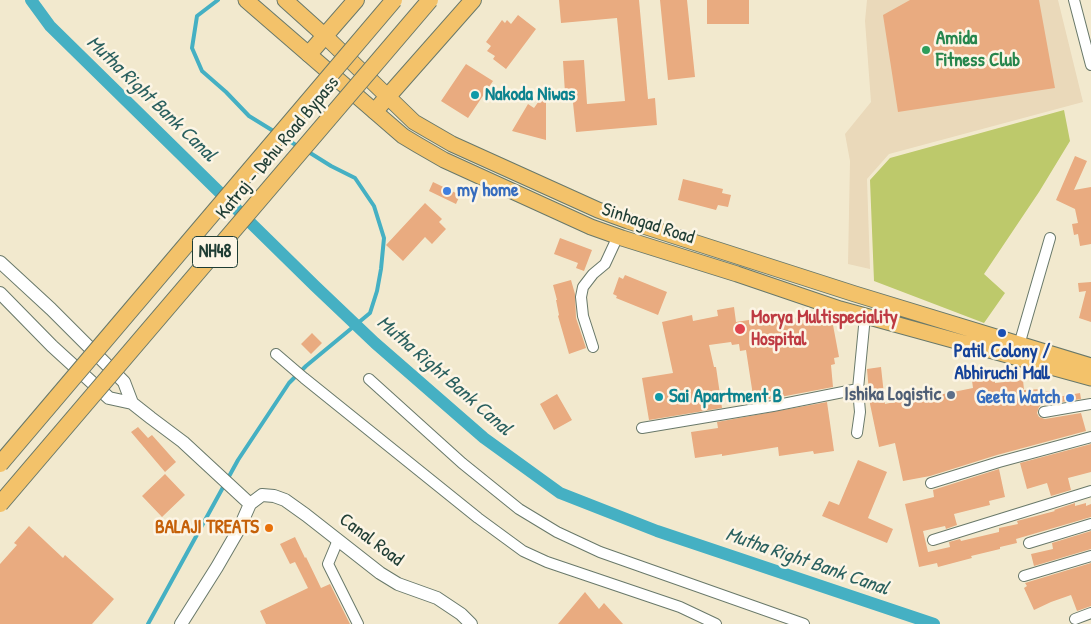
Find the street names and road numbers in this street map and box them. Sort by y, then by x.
street label: Katraj - Dehu Road Bypass [212,72,344,224]
street label: Sinhagad Road [599,198,697,250]
road number: NH48 [192,236,238,268]
street label: Canal Road [334,508,408,572]

